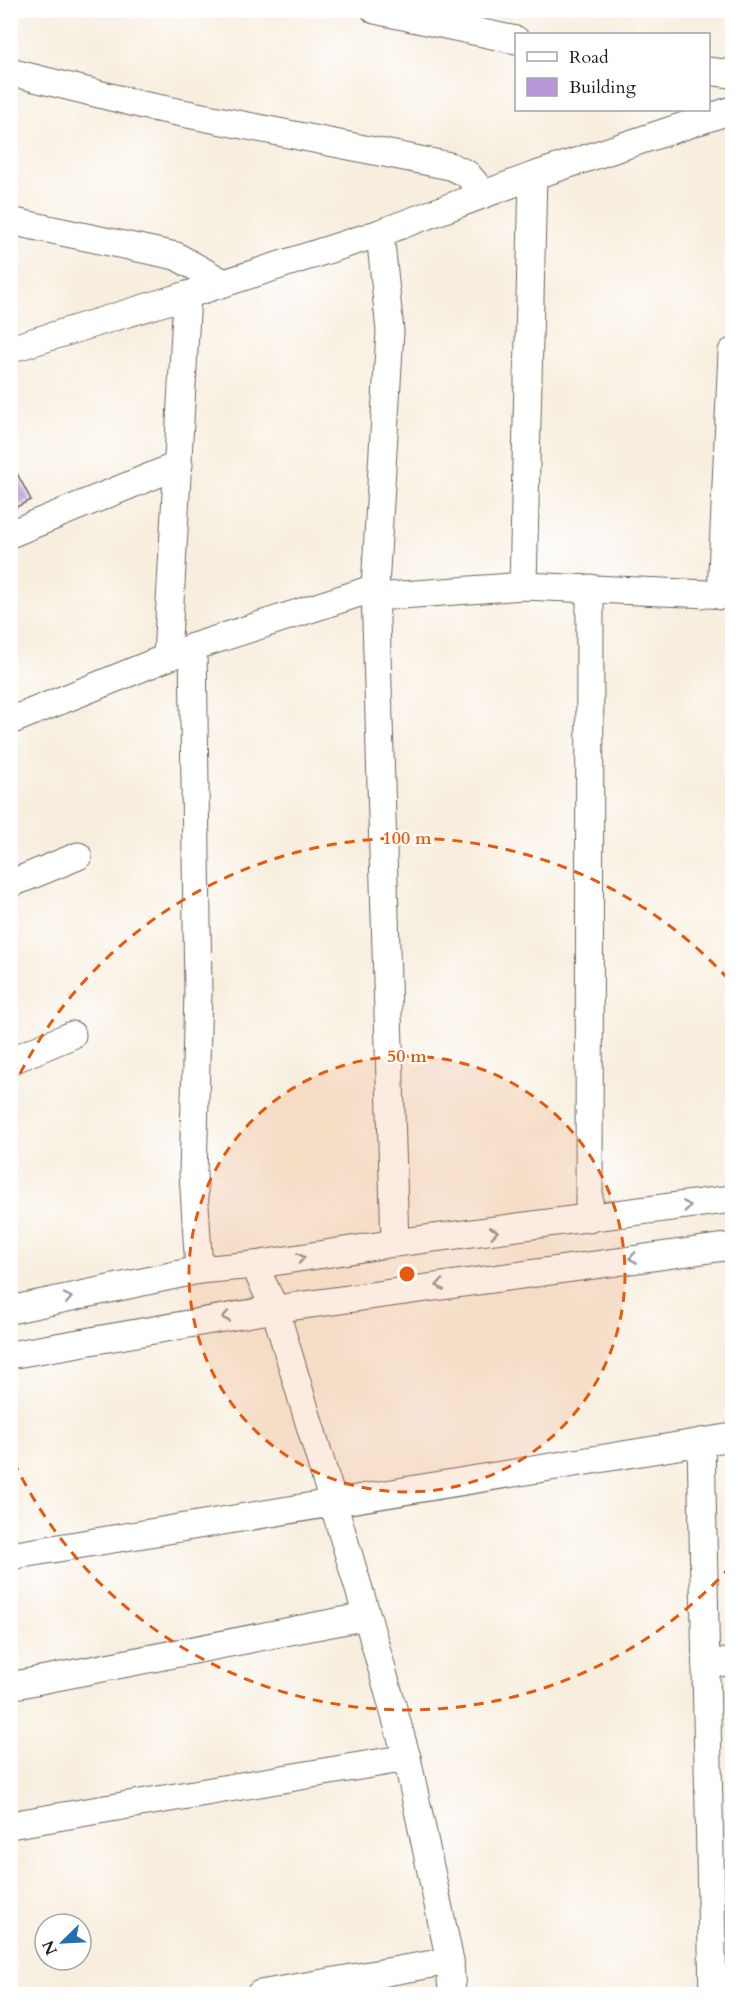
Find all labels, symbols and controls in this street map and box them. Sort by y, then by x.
legend [515,33,710,111]
text: Road [569,45,609,70]
text: Building [569,75,637,100]
text: 100 m [382,826,432,851]
text: 50 m [387,1044,427,1069]
one-way arrow [683,1200,692,1212]
one-way arrow [490,1226,499,1238]
one-way arrow [628,1251,637,1263]
one-way arrow [296,1252,306,1264]
centre of rings [397,1264,417,1284]
one-way arrow [435,1279,444,1291]
one-way arrow [62,1292,72,1305]
one-way arrow [221,1310,231,1323]
north arrow [33,1912,93,1972]
text: N [37,1937,63,1959]

